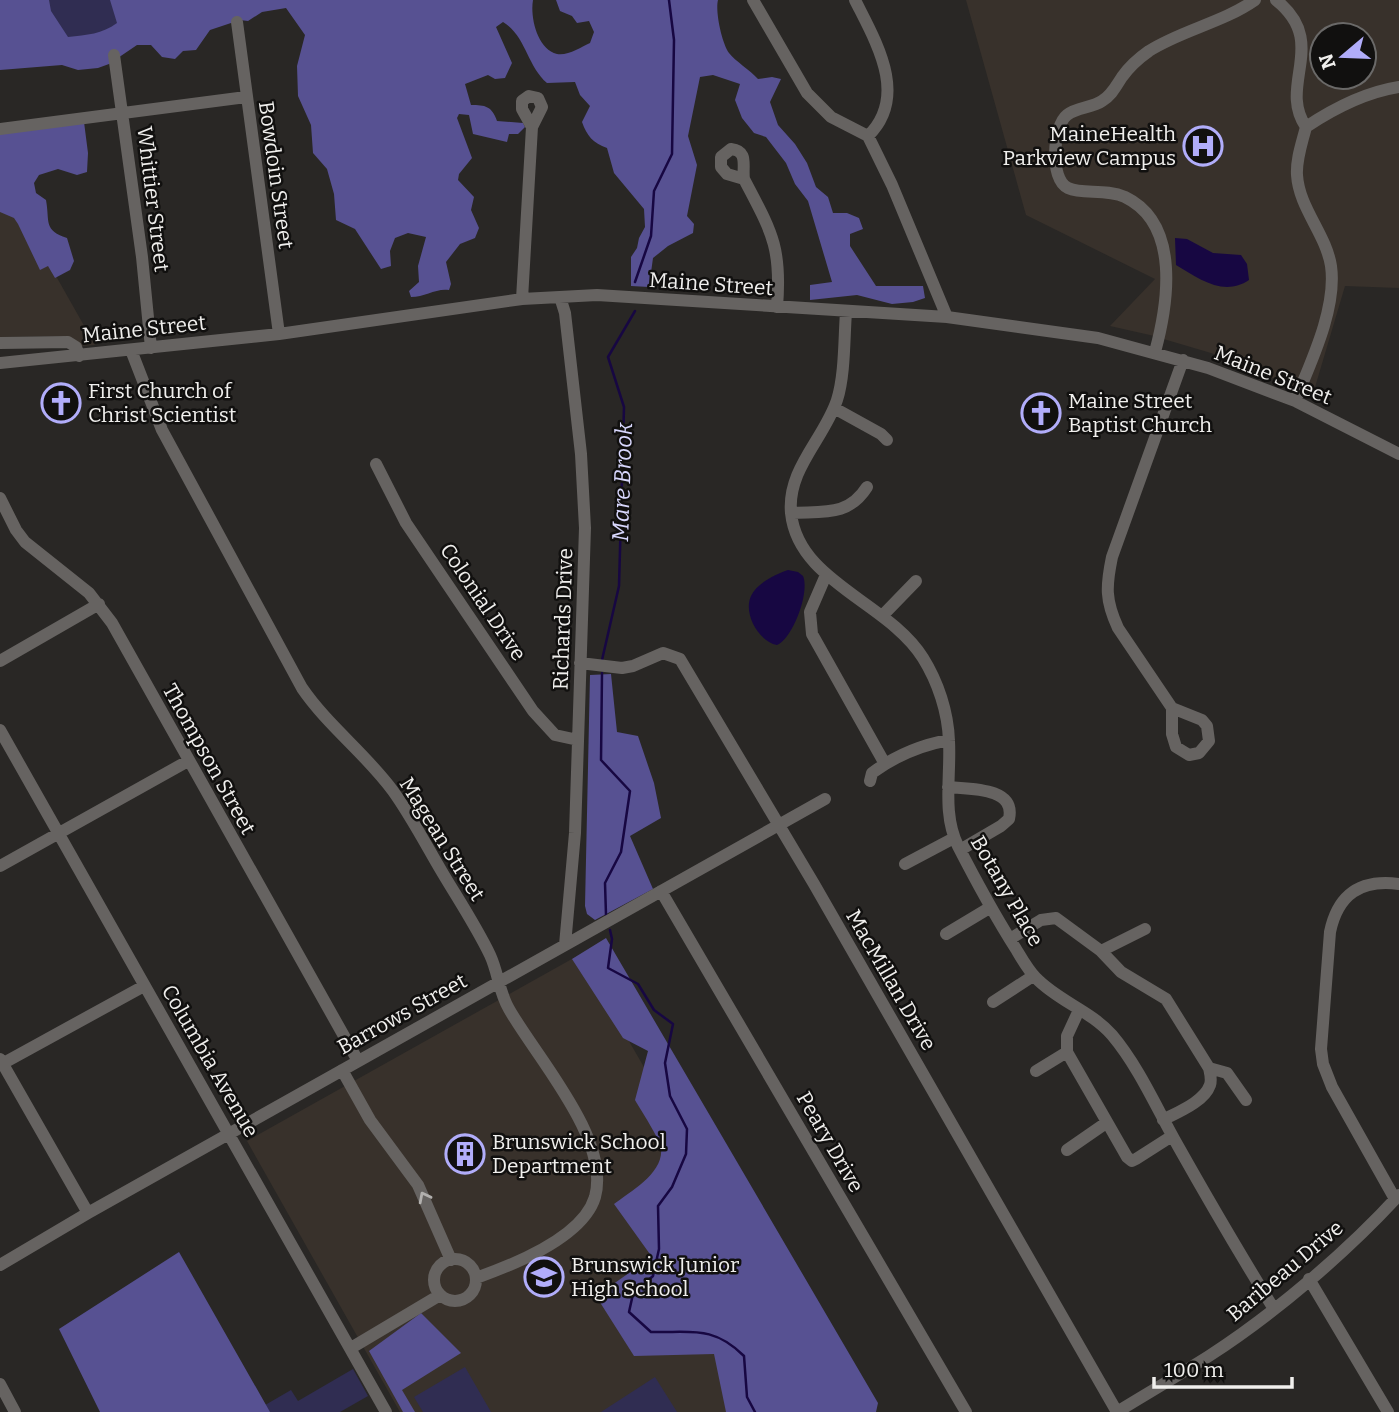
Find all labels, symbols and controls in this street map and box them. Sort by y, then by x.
north arrow [1308,21,1378,91]
text: N [1314,50,1341,72]
street label: Bowdoin Street [253,99,299,251]
place label: MaineHealth Parkview Campus [1003,121,1176,171]
street label: Whittier Street [131,125,175,274]
hospital icon: MaineHealth Parkview Campus [1182,125,1224,167]
street label: Maine Street [648,267,774,301]
street label: Maine Street [81,310,208,348]
street label: Maine Street [1210,340,1336,410]
place label: First Church of Christ Scientist [88,378,237,428]
church icon: First Church of Christ Scientist [40,382,82,424]
place label: Maine Street Baptist Church [1068,388,1212,438]
church icon: Maine Street Baptist Church [1020,392,1062,434]
water label: Mare Brook [606,421,638,542]
street label: Colonial Drive [434,538,532,666]
street label: Richards Drive [548,548,578,690]
street label: Thompson Street [157,679,261,839]
street label: Magean Street [394,772,491,906]
street label: Botany Place [965,831,1049,951]
street label: MacMillan Drive [840,905,942,1055]
street label: Barrows Street [333,968,472,1060]
street label: Columbia Avenue [156,980,264,1142]
street label: Peary Drive [791,1087,869,1197]
place label: Brunswick School Department [492,1129,666,1179]
building icon: Brunswick School Department [444,1133,486,1175]
one-way arrow [418,1192,432,1204]
street label: Baribeau Drive [1222,1215,1348,1327]
place label: Brunswick Junior High School [571,1252,739,1302]
school or university icon: Brunswick Junior High School [523,1256,565,1298]
scale bar [1154,1346,1292,1390]
text: 100 m [1164,1357,1224,1383]

